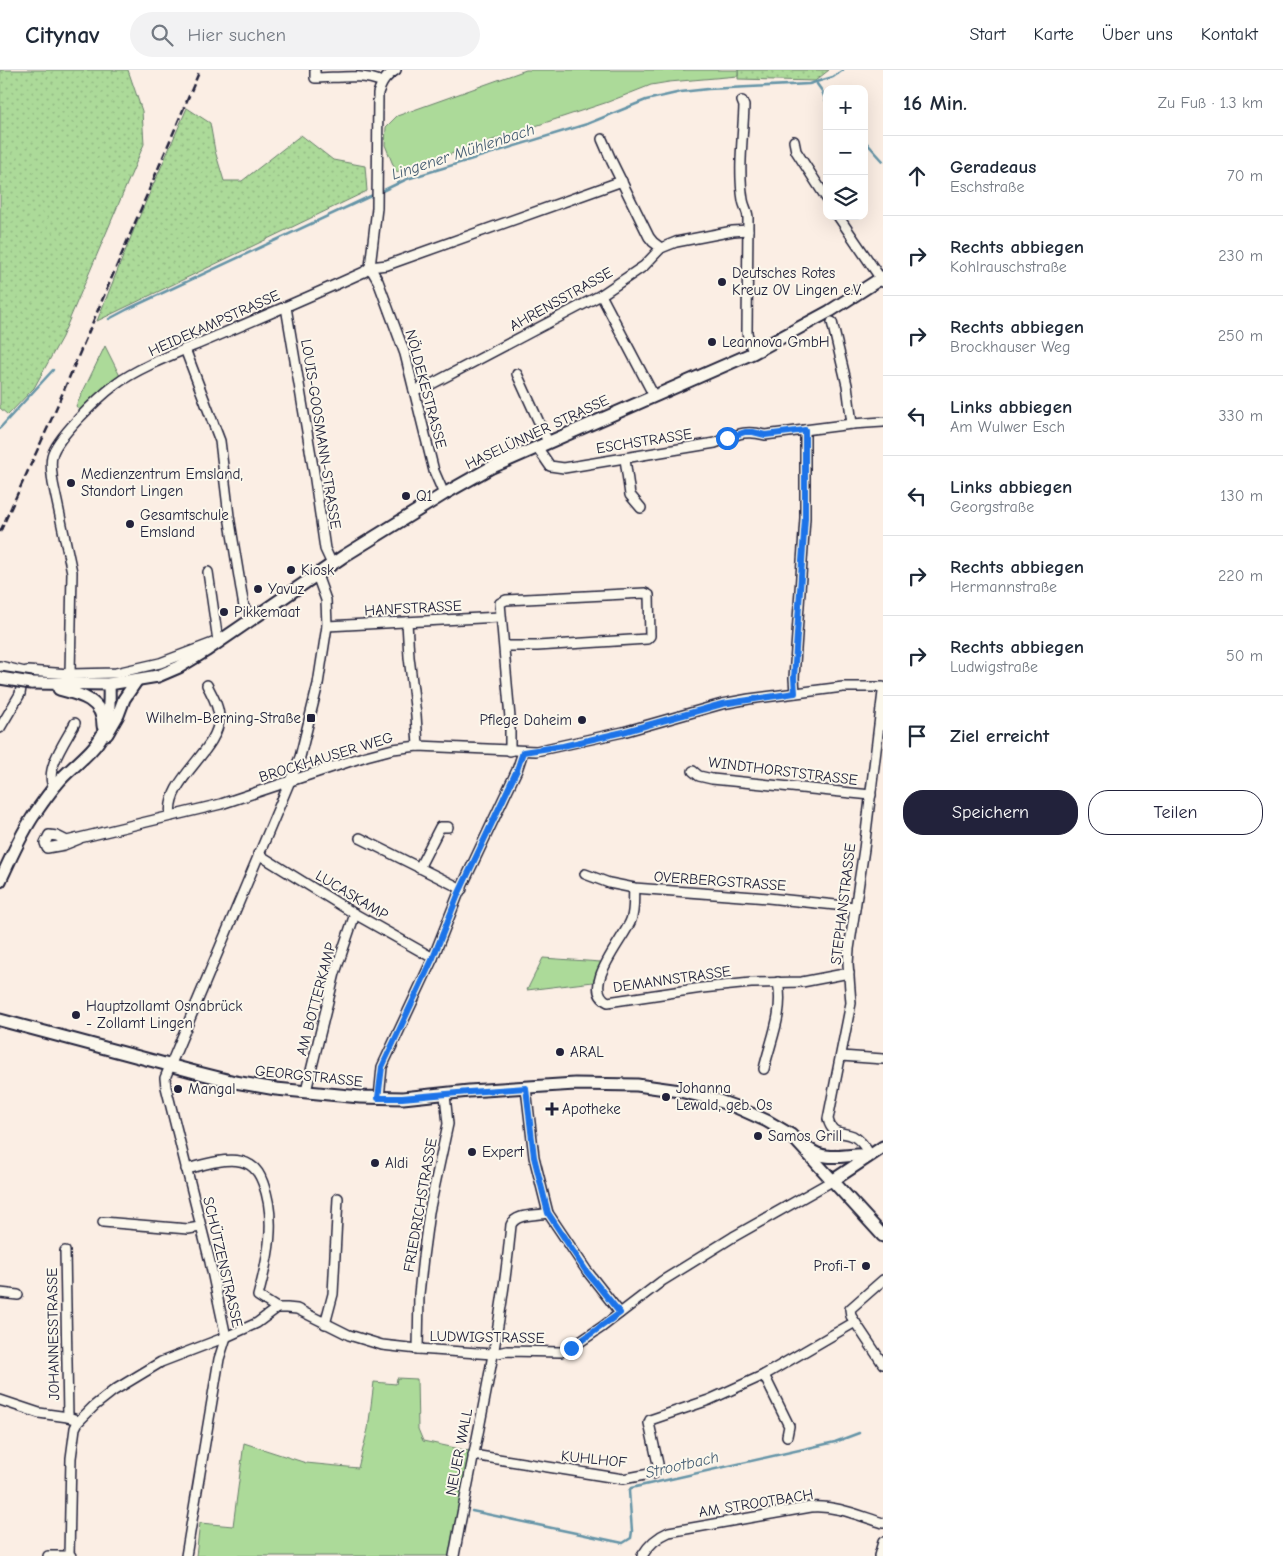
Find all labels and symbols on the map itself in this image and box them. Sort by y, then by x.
water label: Lingener Mühlenbach [389,120,537,184]
street label: AHRENSSTRASSE [506,263,616,335]
place label: Deutsches Rotes Kreuz OV Lingen e.V. [732,264,862,299]
marker: Deutsches Rotes Kreuz OV Lingen e.V. [716,276,728,288]
street label: HEIDEKAMPSTRASSE [146,286,282,360]
street label: NÖLDEKESTRASSE [401,328,451,450]
place label: Leannova GmbH [722,333,830,351]
marker: Leannova GmbH [706,336,718,348]
street label: LOUIS-GOOSMANN-STRASSE [297,338,345,530]
street label: HASELÜNNER STRASSE [462,391,612,473]
street label: ESCHSTRASSE [595,425,693,457]
route start [716,427,739,450]
place label: Medienzentrum Emsland, Standort Lingen [81,465,243,500]
marker: Medienzentrum Emsland, Standort Lingen [65,477,77,489]
place label: Q1 [416,487,433,505]
marker: Q1 [400,490,412,502]
place label: Gesamtschule Emsland [140,506,229,541]
marker: Gesamtschule Emsland [124,518,136,530]
place label: Kiosk [301,561,335,579]
marker: Kiosk [285,564,297,576]
place label: Yavuz [268,580,305,598]
marker: Yavuz [252,583,264,595]
street label: HANFSTRASSE [364,596,462,620]
place label: Pikkemaat [234,603,300,621]
marker: Pikkemaat [218,606,230,618]
place label: Wilhelm-Berning-Straße [146,709,301,727]
place label: Pflege Daheim [480,711,572,729]
marker: Wilhelm-Berning-Straße [305,712,317,724]
marker: Pflege Daheim [576,714,588,726]
street label: BROCKHAUSER WEG [257,728,396,786]
street label: WINDTHORSTSTRASSE [707,753,859,789]
street label: STEPHANSTRASSE [827,842,859,966]
street label: LUCASKAMP [312,866,392,924]
street label: OVERBERGSTRASSE [653,867,787,895]
street label: AM BOTTERKAMP [292,940,340,1058]
street label: DEMANNSTRASSE [612,962,732,996]
place label: Hauptzollamt Osnabrück - Zollamt Lingen [86,997,243,1032]
marker: Hauptzollamt Osnabrück - Zollamt Lingen [70,1009,82,1021]
place label: ARAL [570,1043,604,1061]
marker: ARAL [554,1046,566,1058]
street label: GEORGSTRASSE [254,1061,364,1091]
place label: Johanna Lewald, geb. Os [676,1079,772,1114]
place label: Mangal [188,1080,236,1098]
marker: Mangal [172,1083,184,1095]
marker: Johanna Lewald, geb. Os [660,1091,672,1103]
place label: Apotheke [562,1100,621,1118]
marker: Apotheke [546,1103,558,1115]
place label: Samos Grill [768,1127,842,1145]
marker: Samos Grill [752,1130,764,1142]
street label: FRIEDRICHSTRASSE [399,1137,441,1273]
place label: Expert [482,1143,525,1161]
marker: Expert [466,1146,478,1158]
place label: Aldi [385,1154,408,1172]
marker: Aldi [369,1157,381,1169]
street label: SCHÜTZENSTRASSE [199,1195,247,1329]
place label: Profi-T [813,1257,856,1275]
marker: Profi-T [860,1260,872,1272]
street label: JOHANNESSTRASSE [43,1268,63,1400]
street label: LUDWIGSTRASSE [429,1327,545,1347]
route end [560,1337,583,1360]
street label: NEUER WALL [442,1406,476,1497]
street label: KUHLHOF [560,1447,628,1471]
water label: Strootbach [644,1448,720,1482]
street label: AM STROOTBACH [697,1485,815,1521]

